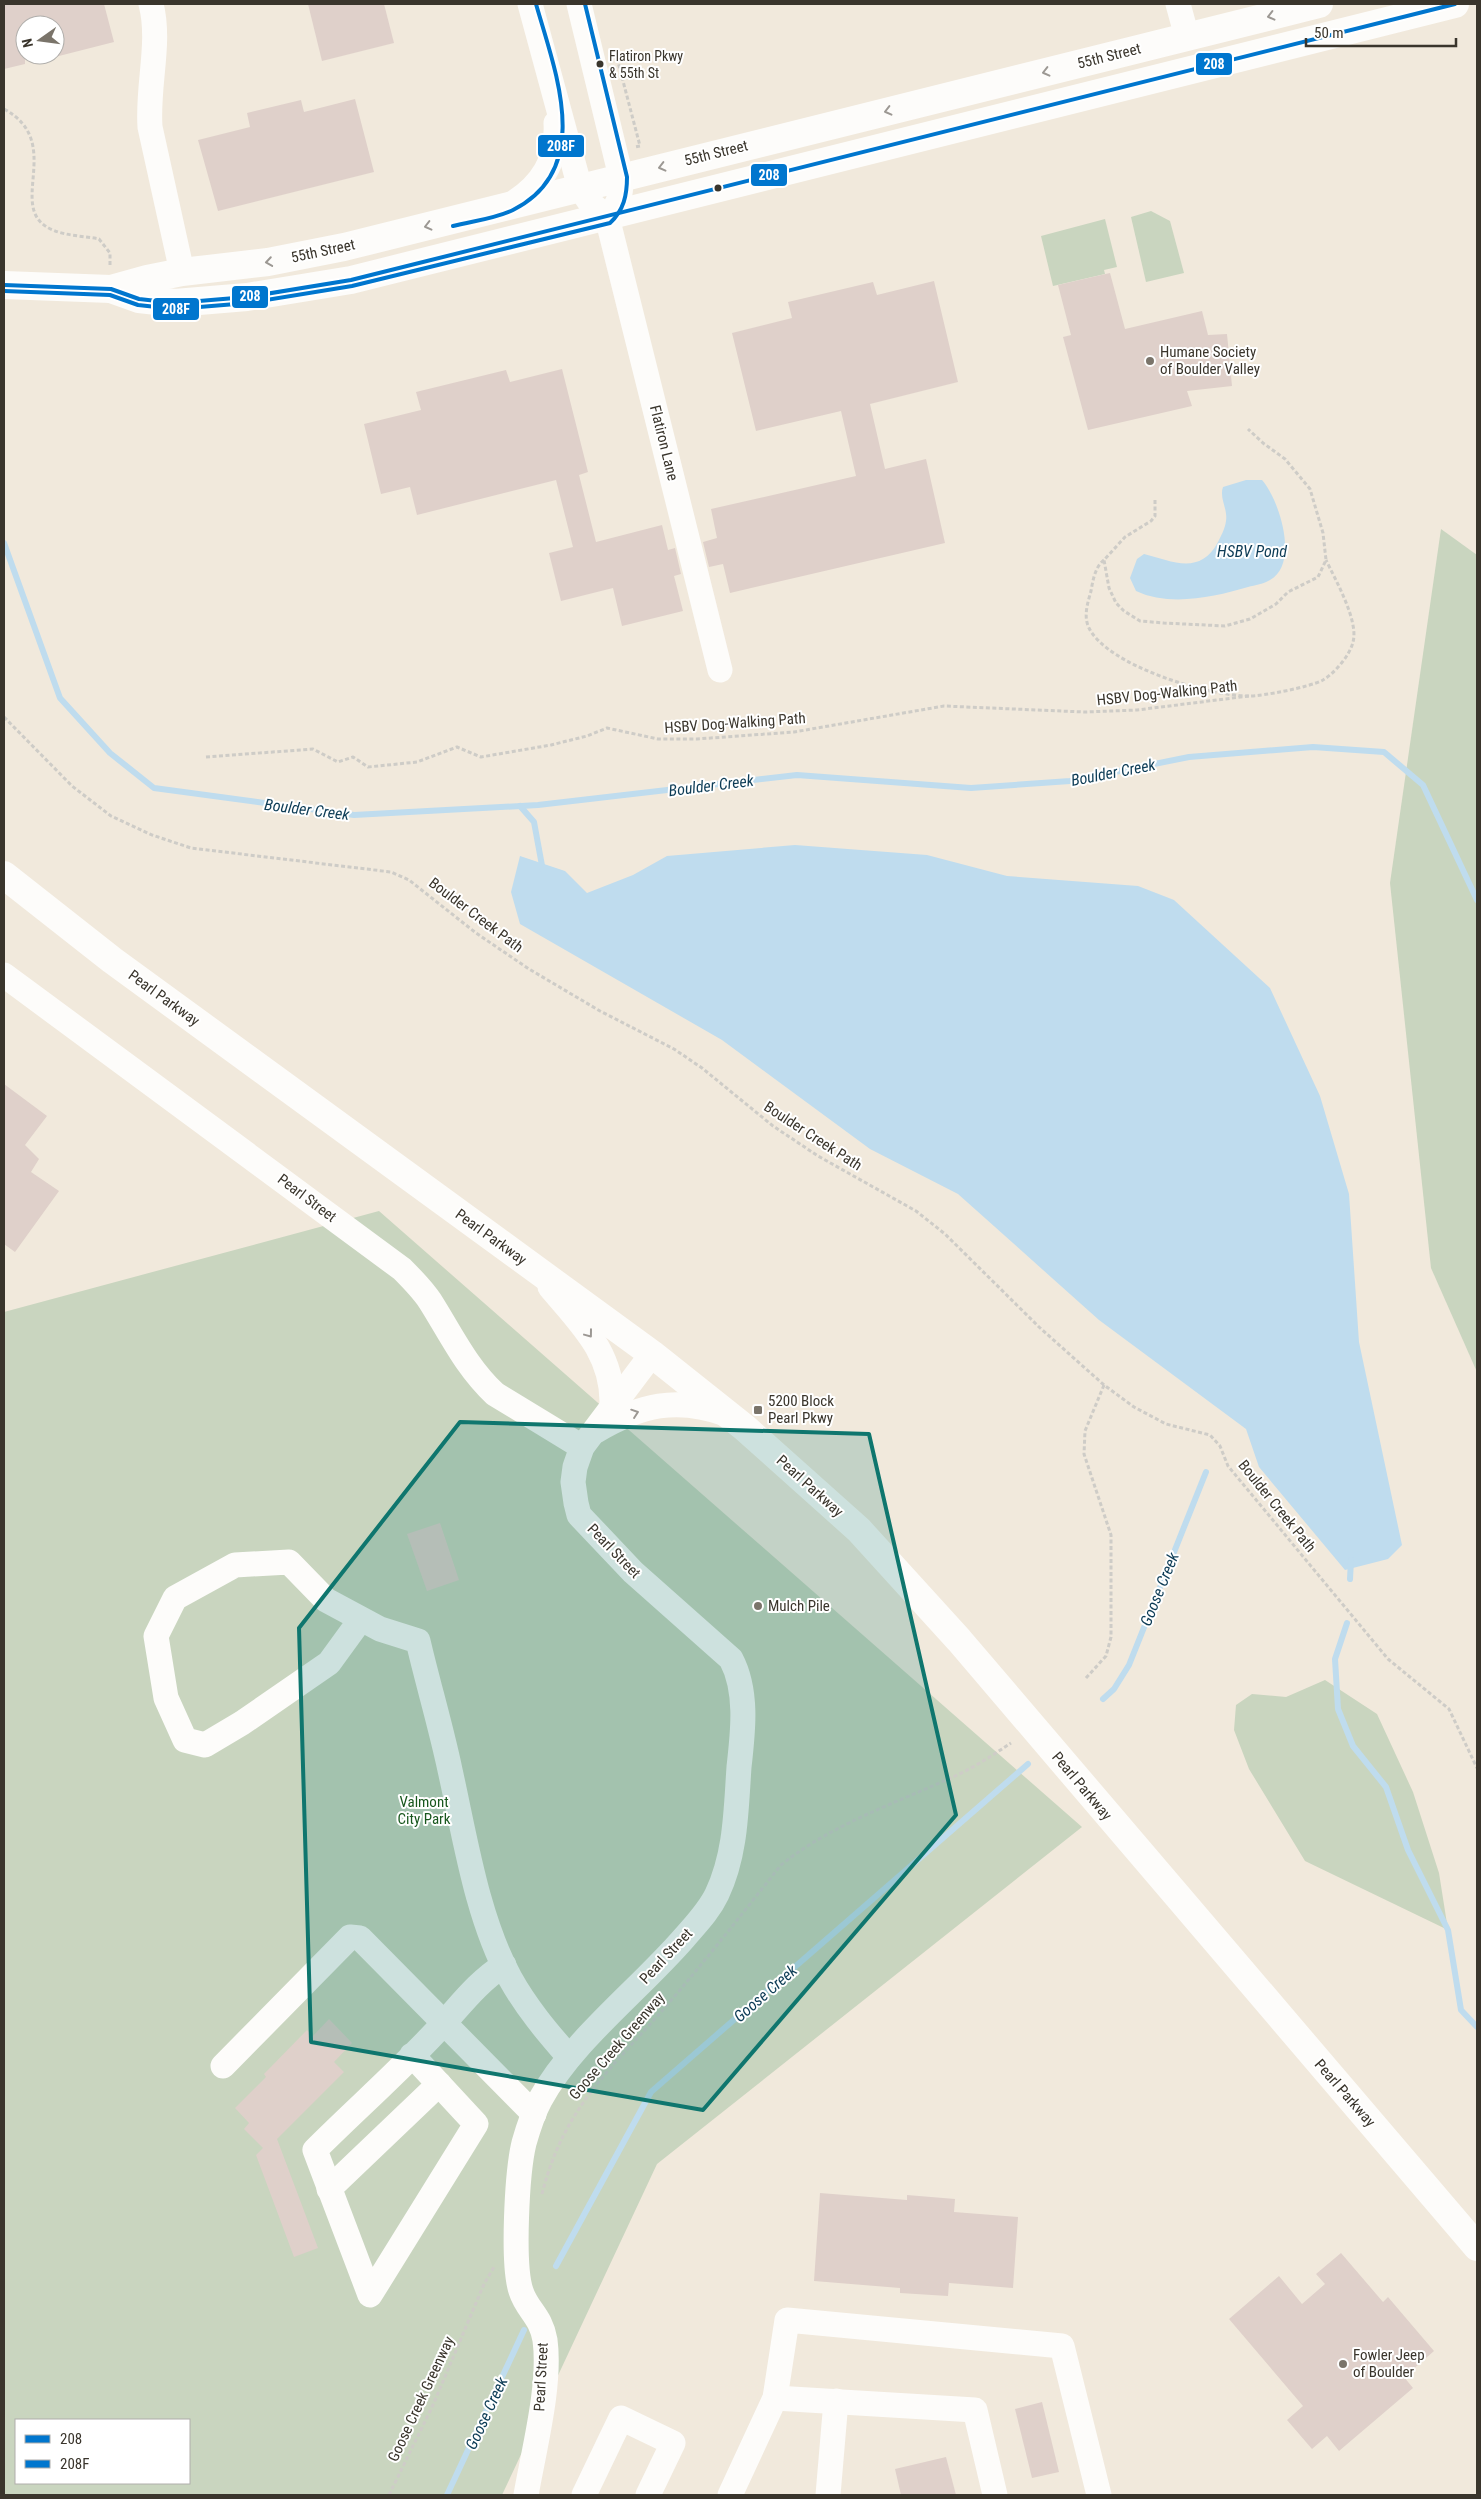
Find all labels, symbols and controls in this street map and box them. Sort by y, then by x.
one-way arrow [1267,10,1276,21]
north arrow [15,15,65,65]
scale bar [1306,15,1456,47]
text: 50 m [1314,24,1344,42]
text: N [19,37,36,49]
street label: 55th Street [1075,39,1143,73]
place label: Flatiron Pkwy & 55th St [609,48,683,81]
line badge: 208 [1195,52,1233,76]
text: 208 [1203,56,1225,72]
marker: Flatiron Pkwy & 55th St [595,59,605,69]
one-way arrow [1041,66,1050,77]
one-way arrow [884,105,893,116]
line badge: 208F [537,134,585,158]
street label: 55th Street [682,136,750,170]
text: 208F [547,138,575,154]
one-way arrow [658,161,667,172]
line badge: 208 [750,163,788,187]
text: 208 [758,167,780,183]
unlabelled marker [713,183,723,193]
one-way arrow [423,220,432,231]
street label: 55th Street [289,235,357,267]
one-way arrow [265,256,274,266]
line badge: 208 [231,285,269,309]
text: 208 [239,288,261,304]
line badge: 208F [152,297,200,321]
text: 208F [162,301,190,317]
place label: Humane Society of Boulder Valley [1160,343,1260,378]
marker: Humane Society of Boulder Valley [1144,355,1156,367]
street label: Flatiron Lane [646,403,682,483]
water label: HSBV Pond [1217,542,1287,561]
street label: HSBV Dog-Walking Path [1096,677,1238,709]
street label: HSBV Dog-Walking Path [664,709,806,737]
water label: Boulder Creek [1069,755,1158,790]
water label: Boulder Creek [667,771,756,800]
water label: Boulder Creek [263,795,352,824]
street label: Boulder Creek Path [425,874,527,956]
street label: Pearl Parkway [125,966,203,1030]
street label: Boulder Creek Path [761,1098,865,1174]
street label: Pearl Street [274,1170,340,1226]
street label: Pearl Parkway [452,1205,530,1269]
one-way arrow [583,1328,592,1338]
place label: 5200 Block Pearl Pkwy [768,1392,834,1427]
marker: 5200 Block Pearl Pkwy [752,1404,764,1416]
one-way arrow [630,1409,639,1419]
street label: Pearl Parkway [773,1451,847,1521]
street label: Boulder Creek Path [1234,1456,1320,1556]
street label: Pearl Street [584,1520,644,1582]
water label: Goose Creek [1136,1549,1183,1629]
place label: Mulch Pile [768,1597,830,1615]
marker: Mulch Pile [752,1600,764,1612]
street label: Pearl Parkway [1048,1748,1116,1824]
park label: Valmont City Park [398,1793,451,1828]
street label: Pearl Street [636,1925,696,1987]
water label: Goose Creek [730,1960,802,2026]
street label: Goose Creek Greenway [566,1989,668,2103]
street label: Pearl Parkway [1311,2056,1379,2130]
street label: Goose Creek Greenway [384,2334,458,2464]
street label: Pearl Street [530,2342,552,2412]
place label: Fowler Jeep of Boulder [1353,2346,1425,2381]
marker: Fowler Jeep of Boulder [1337,2358,1349,2370]
water label: Goose Creek [461,2373,512,2452]
legend [15,2419,190,2484]
text: 208 [60,2430,82,2448]
text: 208F [60,2455,89,2473]

